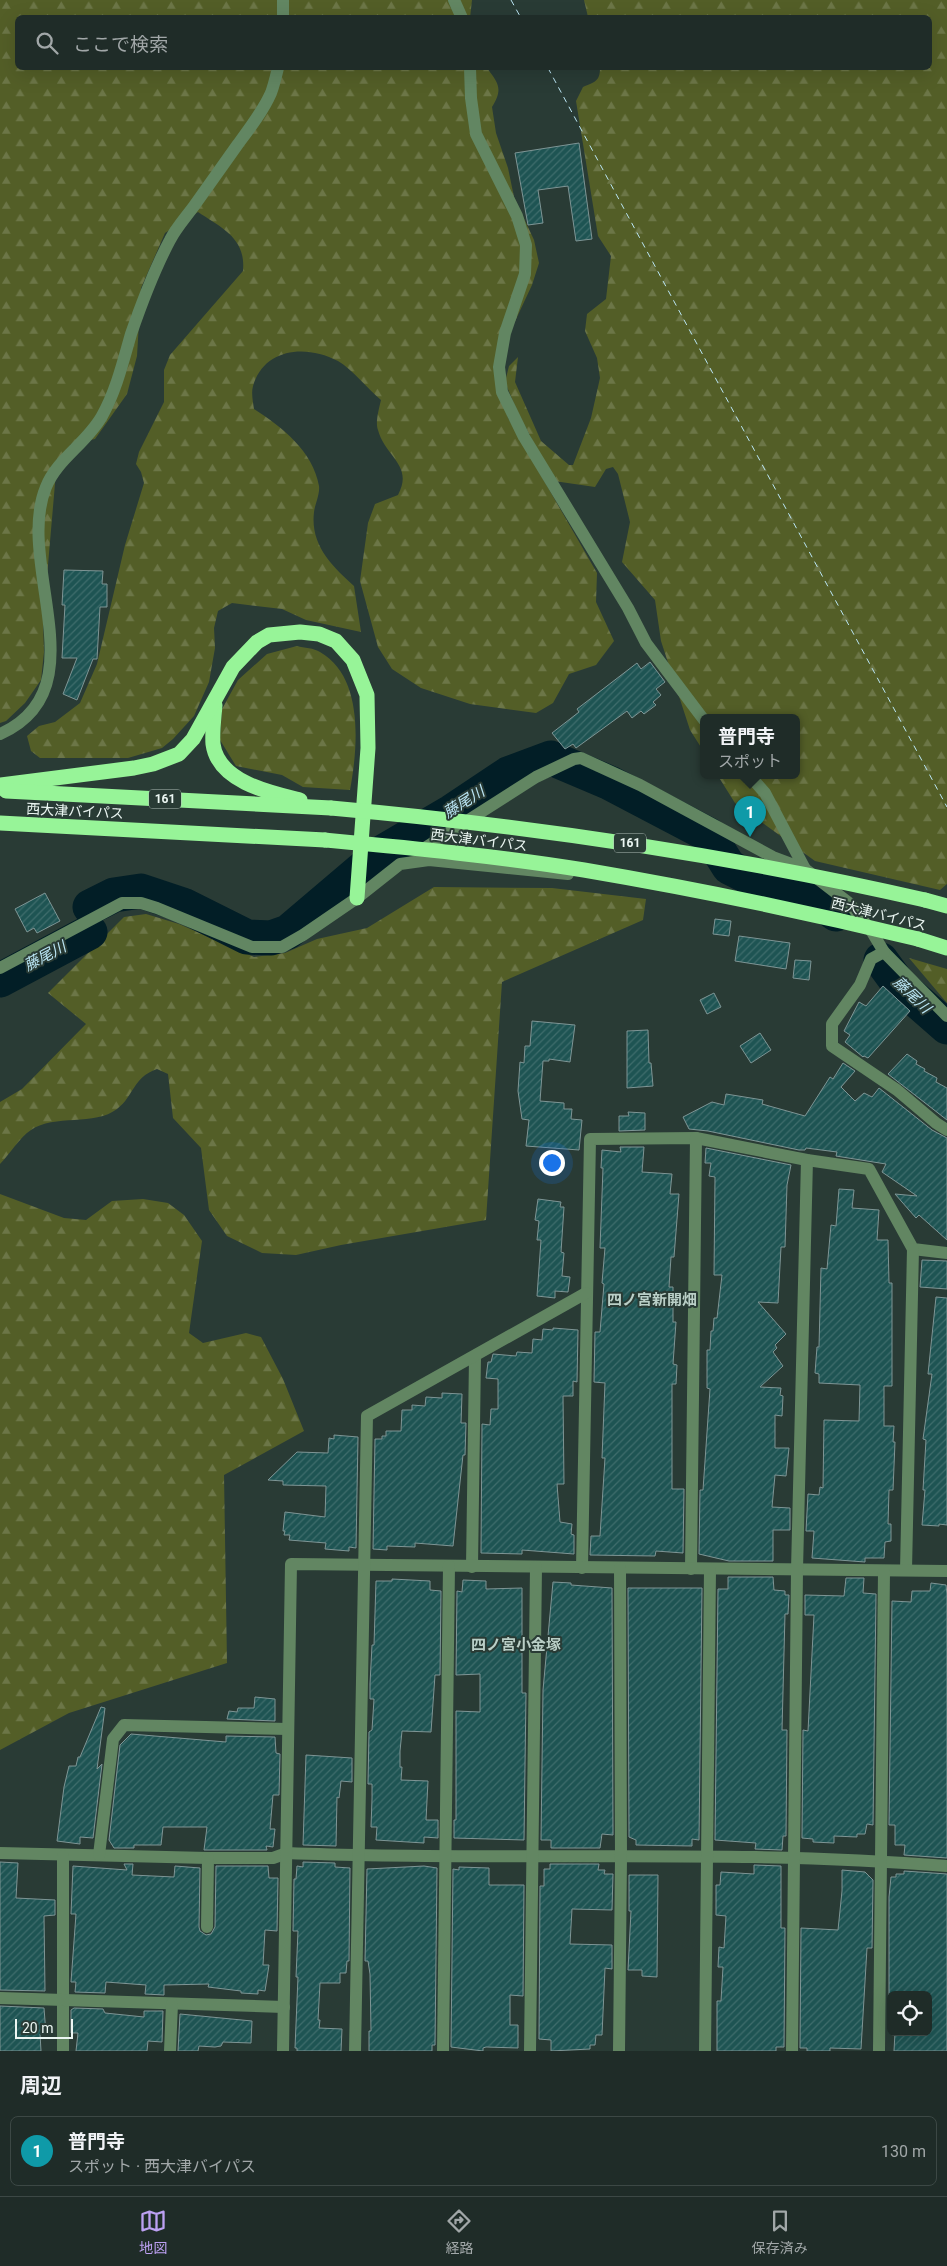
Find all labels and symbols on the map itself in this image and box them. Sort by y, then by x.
water label: 藤尾川 [440,781,490,822]
road number: 161 [149,790,181,809]
pin: 1 [734,796,766,837]
street label: 西大津バイパス [26,800,124,822]
street label: 西大津バイパス [430,826,528,854]
road number: 161 [614,834,646,852]
street label: 西大津バイパス [830,894,928,934]
water label: 藤尾川 [21,937,71,975]
water label: 藤尾川 [890,973,936,1018]
your location [539,1150,565,1176]
district label: 四ノ宮新開畑 [607,1291,697,1309]
district label: 四ノ宮小金塚 [471,1636,561,1654]
scale bar [15,2016,72,2039]

